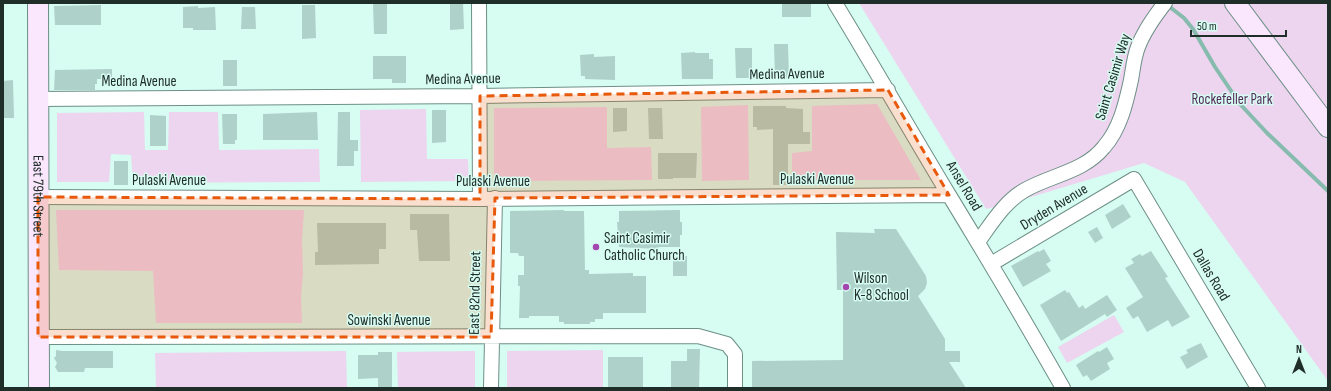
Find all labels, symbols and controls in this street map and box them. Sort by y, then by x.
scale bar [1191,12,1286,38]
text: 50 m [1197,19,1217,34]
street label: Saint Casimir Way [1091,31,1135,123]
street label: Medina Avenue [749,64,825,84]
street label: Medina Avenue [425,69,501,89]
street label: Medina Avenue [101,72,177,91]
park label: Rockefeller Park [1192,90,1273,109]
street label: East 79th Street [29,155,48,237]
street label: Ansel Road [941,157,986,214]
street label: Pulaski Avenue [780,170,854,189]
street label: Pulaski Avenue [132,171,206,190]
street label: Pulaski Avenue [456,172,530,191]
street label: Dryden Avenue [1017,179,1091,235]
place label: Saint Casimir Catholic Church [604,229,685,265]
marker: Saint Casimir Catholic Church [591,242,601,252]
street label: Dallas Road [1188,246,1234,304]
street label: East 82nd Street [465,251,485,335]
place label: Wilson K-8 School [854,269,909,305]
marker: Wilson K-8 School [841,282,851,292]
street label: Sowinski Avenue [347,311,431,330]
north arrow [1279,339,1319,379]
text: N [1296,343,1302,356]

